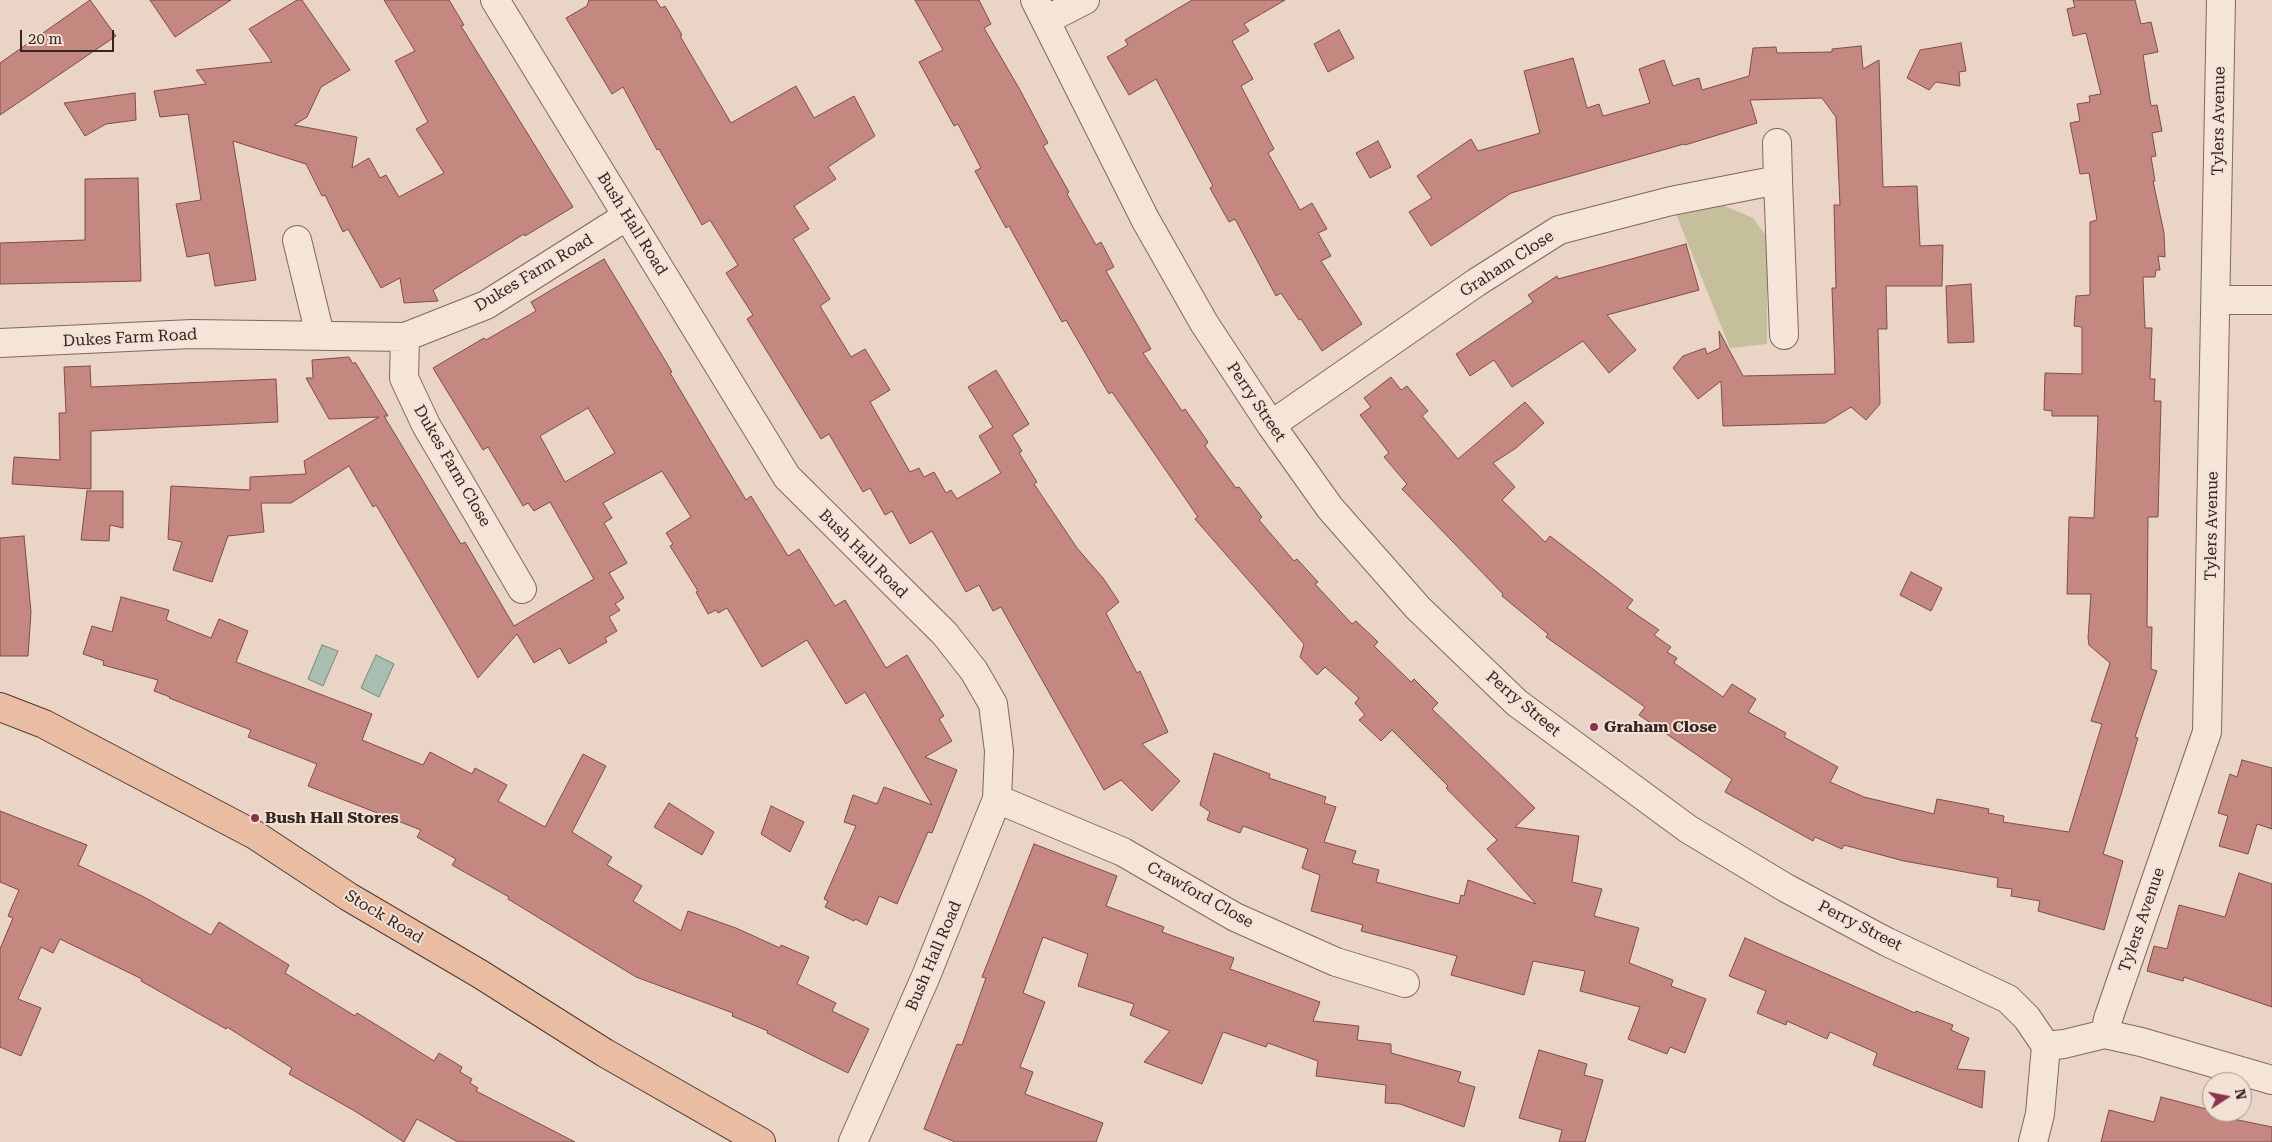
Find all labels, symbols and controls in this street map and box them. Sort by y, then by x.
scale bar [22,20,116,52]
text: 20 m [28,30,62,48]
street label: Tylers Avenue [2208,66,2230,176]
street label: Bush Hall Road [593,169,671,279]
street label: Graham Close [1457,227,1557,301]
street label: Dukes Farm Road [471,230,597,316]
street label: Dukes Farm Road [62,325,198,351]
street label: Perry Street [1222,359,1290,445]
street label: Dukes Farm Close [409,402,495,530]
street label: Tylers Avenue [2201,471,2223,581]
street label: Bush Hall Road [815,506,911,602]
street label: Perry Street [1482,667,1564,741]
place label: Graham Close [1604,717,1717,737]
marker: Graham Close [1588,721,1600,733]
place label: Bush Hall Stores [265,808,399,828]
marker: Bush Hall Stores [249,812,261,824]
street label: Crawford Close [1143,858,1257,932]
street label: Tylers Avenue [2115,865,2169,975]
street label: Stock Road [341,886,427,948]
street label: Perry Street [1815,897,1905,955]
street label: Bush Hall Road [902,898,966,1014]
north arrow [2202,1072,2252,1122]
text: N [2232,1088,2250,1101]

